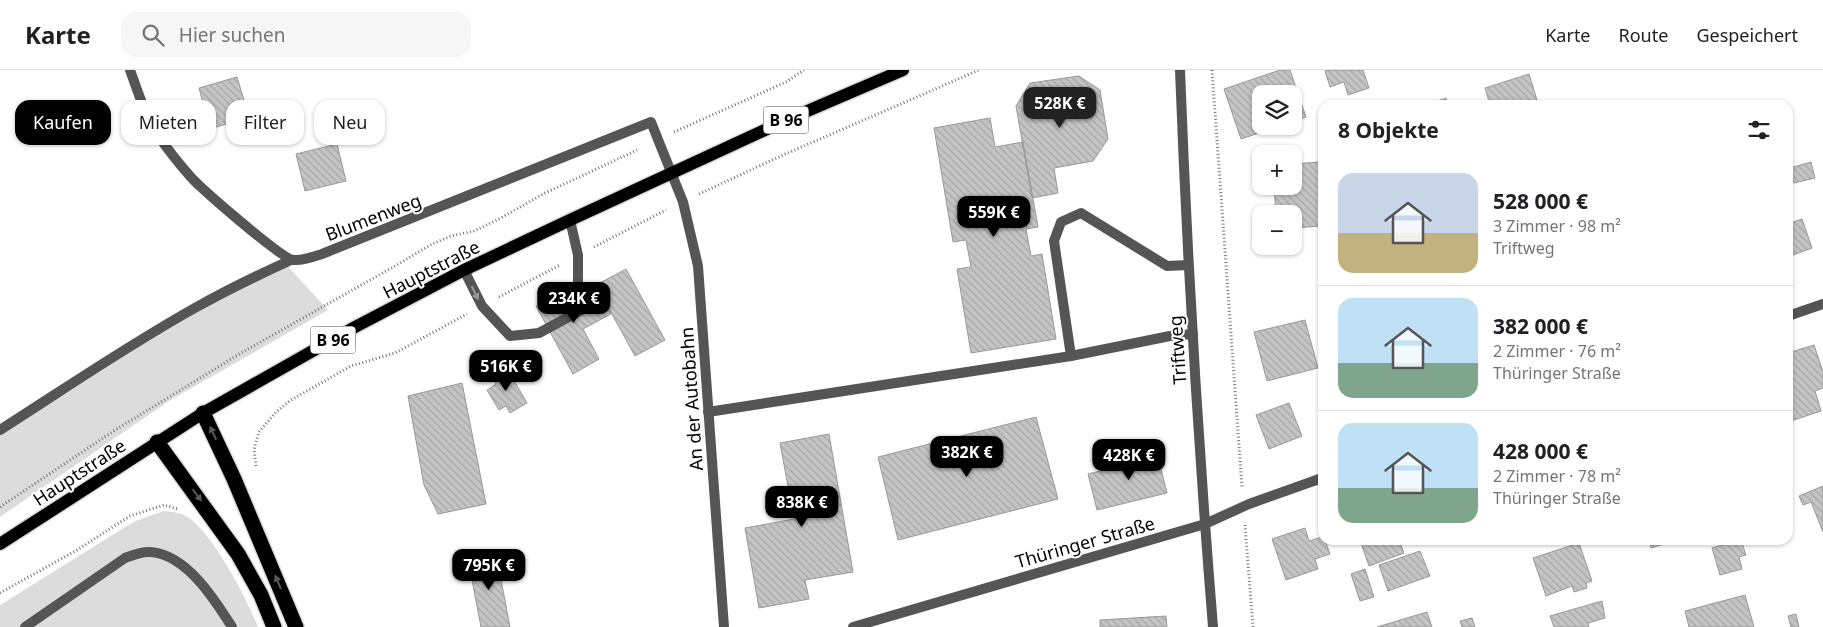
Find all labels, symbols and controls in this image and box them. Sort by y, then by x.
search box [121,12,471,57]
text: Karte [25,18,91,51]
icon: search [139,21,167,49]
text: Hier suchen [179,22,285,48]
text: Karte [1545,23,1591,47]
text: Route [1619,23,1668,47]
text: Gespeichert [1696,23,1798,47]
map controls [1252,85,1302,255]
button: layers [1252,85,1302,135]
pin: 528K € [1019,87,1101,129]
text: 528K € [1034,92,1086,114]
chip: Kaufen [15,100,111,145]
chip: Mieten [121,100,216,145]
chip: Filter [226,100,304,145]
chip: Neu [314,100,385,145]
road number: B 96 [764,106,808,134]
text: 8 Objekte [1338,116,1439,144]
icon: filters [1745,116,1773,144]
button: + [1252,145,1302,195]
text: 528 000 € [1493,187,1588,215]
street label: Blumenweg [322,188,424,246]
icon: home [1378,193,1438,253]
pin: 559K € [953,196,1035,238]
text: 559K € [968,201,1020,223]
button: − [1252,205,1302,255]
text: 3 Zimmer · 98 m² [1493,215,1621,237]
street label: Hauptstraße [378,234,484,304]
text: Triftweg [1493,237,1555,259]
pin: 234K € [533,282,615,324]
one-way arrow [471,285,479,300]
text: 234K € [548,287,600,309]
text: 382 000 € [1493,312,1588,340]
street label: Triftweg [1163,315,1191,385]
icon: home [1378,318,1438,378]
road number: B 96 [310,326,356,354]
street label: An der Autobahn [674,326,708,472]
text: 2 Zimmer · 76 m² [1493,340,1621,362]
pin: 516K € [465,350,547,392]
text: 516K € [480,355,532,377]
text: Thüringer Straße [1493,362,1621,384]
one-way arrow [209,426,217,440]
street label: Hauptstraße [28,433,130,511]
pin: 382K € [926,436,1008,478]
text: 428 000 € [1493,437,1588,465]
pin: 428K € [1088,438,1170,481]
text: 382K € [941,441,993,463]
icon: home [1378,443,1438,503]
text: 428K € [1103,444,1155,466]
text: 2 Zimmer · 78 m² [1493,465,1621,487]
pin: 838K € [761,486,843,528]
text: Thüringer Straße [1493,487,1621,509]
one-way arrow [192,488,202,502]
text: 838K € [776,491,828,513]
street label: Thüringer Straße [1013,511,1157,573]
pin: 795K € [448,548,530,591]
text: 795K € [463,554,515,576]
one-way arrow [274,574,282,589]

